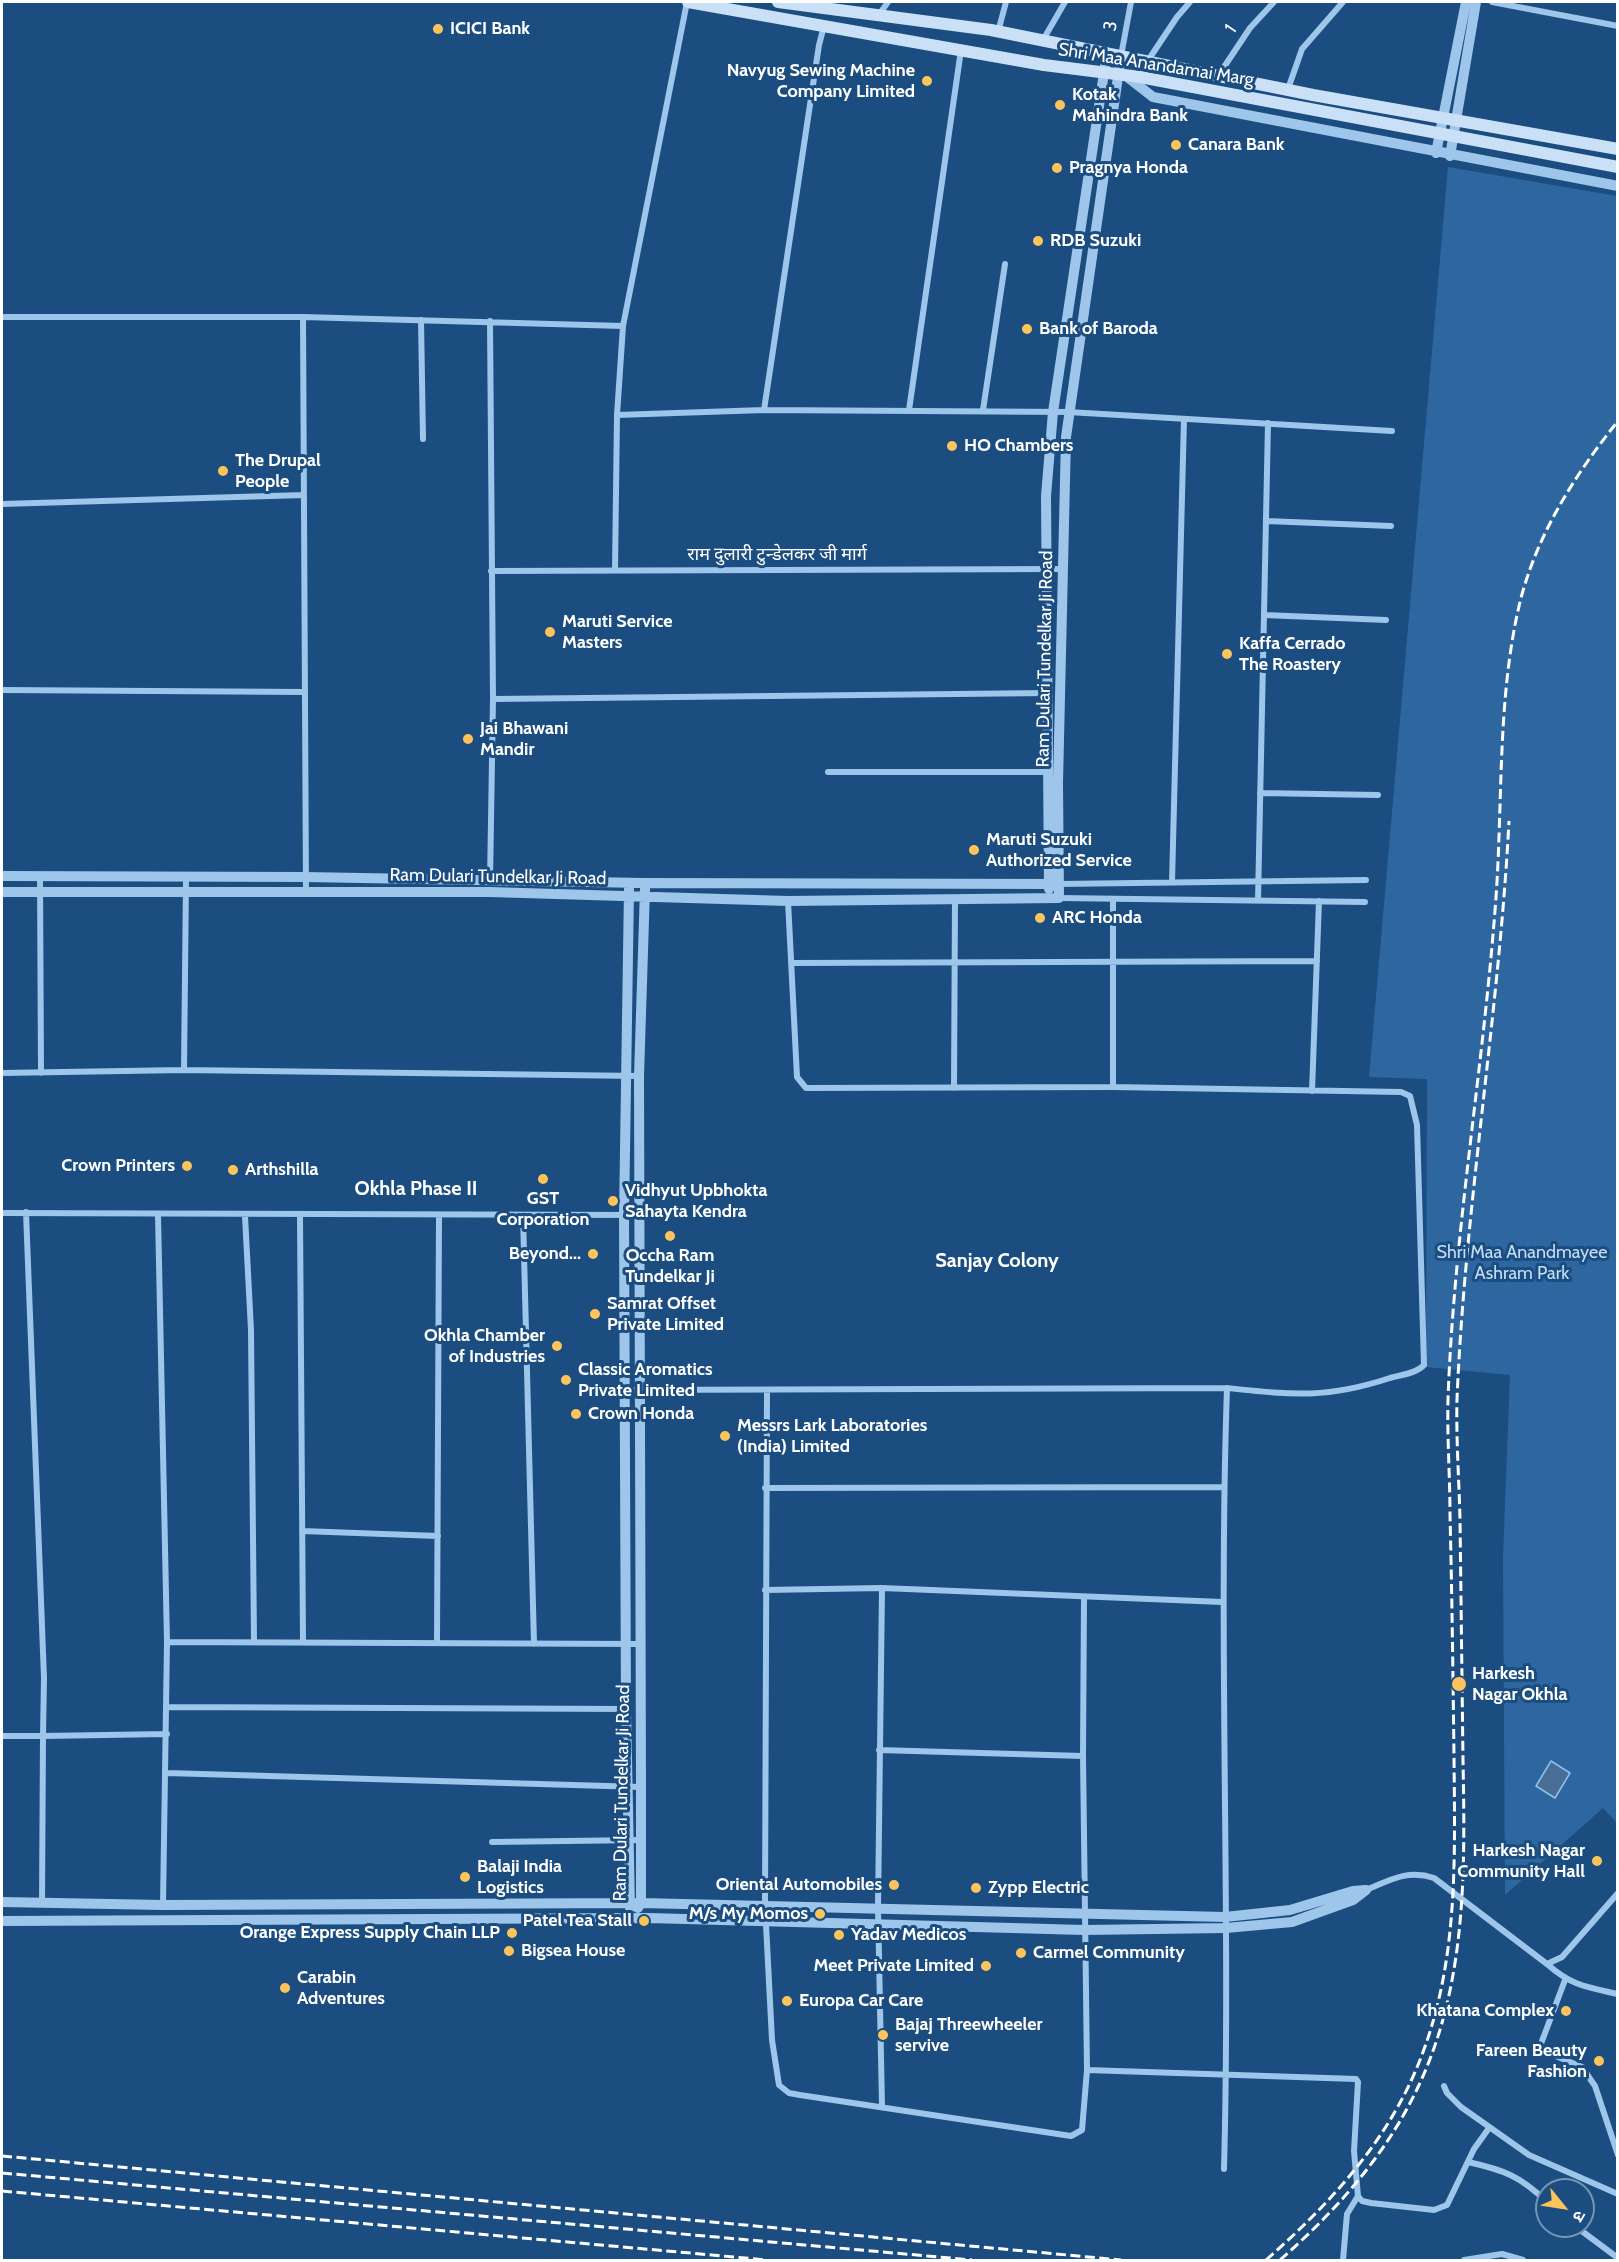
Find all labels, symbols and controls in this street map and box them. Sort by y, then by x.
place label: ICICI Bank [450,18,530,40]
street label: 3 [1100,19,1122,33]
street label: 1 [1220,21,1242,37]
marker: ICICI Bank [431,22,445,36]
street label: Shri Maa Anandamai Marg [1057,39,1255,91]
place label: Navyug Sewing Machine Company Limited [727,60,915,103]
marker: Navyug Sewing Machine Company Limited [920,74,934,88]
place label: Kotak Mahindra Bank [1072,84,1188,127]
marker: Kotak Mahindra Bank [1053,98,1067,112]
place label: Canara Bank [1188,134,1285,156]
marker: Canara Bank [1169,138,1183,152]
place label: Pragnya Honda [1069,157,1188,179]
marker: Pragnya Honda [1050,161,1064,175]
place label: RDB Suzuki [1050,230,1141,252]
marker: RDB Suzuki [1031,234,1045,248]
place label: Bank of Baroda [1039,318,1158,340]
marker: Bank of Baroda [1020,322,1034,336]
place label: HO Chambers [964,435,1073,457]
marker: HO Chambers [945,439,959,453]
place label: The Drupal People [235,450,321,492]
marker: The Drupal People [216,464,230,478]
street label: राम दुलारी टुन्डेलकर जी मार्ग [687,544,867,566]
street label: Ram Dulari Tundelkar Ji Road [1032,550,1058,768]
place label: Maruti Service Masters [562,611,673,654]
marker: Maruti Service Masters [543,625,557,639]
place label: Kaffa Cerrado The Roastery [1239,633,1346,676]
marker: Kaffa Cerrado The Roastery [1220,647,1234,661]
place label: Jai Bhawani Mandir [480,718,568,760]
marker: Jai Bhawani Mandir [461,732,475,746]
place label: Maruti Suzuki Authorized Service [986,829,1132,872]
marker: Maruti Suzuki Authorized Service [967,843,981,857]
street label: Ram Dulari Tundelkar Ji Road [389,864,607,890]
place label: ARC Honda [1052,907,1142,929]
marker: ARC Honda [1033,911,1047,925]
place label: Crown Printers [61,1155,175,1177]
marker: Crown Printers [180,1159,194,1173]
place label: Arthshilla [245,1159,319,1181]
marker: Arthshilla [226,1163,240,1177]
marker: GST Corporation [536,1172,550,1186]
district label: Okhla Phase II [355,1177,477,1201]
place label: Vidhyut Upbhokta Sahayta Kendra [625,1180,767,1222]
place label: GST Corporation [497,1188,589,1230]
marker: Vidhyut Upbhokta Sahayta Kendra [606,1194,620,1208]
marker: Occha Ram Tundelkar Ji [663,1229,677,1243]
park label: Shri Maa Anandmayee Ashram Park [1437,1242,1607,1284]
place label: Beyond... [509,1243,581,1265]
place label: Occha Ram Tundelkar Ji [625,1245,715,1288]
marker: Beyond... [586,1247,600,1261]
district label: Sanjay Colony [935,1249,1059,1273]
place label: Samrat Offset Private Limited [607,1293,724,1336]
marker: Samrat Offset Private Limited [588,1307,602,1321]
place label: Okhla Chamber of Industries [424,1325,545,1368]
marker: Okhla Chamber of Industries [550,1339,564,1353]
place label: Classic Aromatics Private Limited [578,1359,713,1402]
marker: Classic Aromatics Private Limited [559,1373,573,1387]
place label: Crown Honda [588,1403,694,1425]
marker: Crown Honda [569,1407,583,1421]
place label: Messrs Lark Laboratories (India) Limited [737,1415,927,1458]
marker: Messrs Lark Laboratories (India) Limited [718,1429,732,1443]
place label: Harkesh Nagar Okhla [1472,1663,1567,1706]
marker: Harkesh Nagar Okhla [1450,1675,1468,1693]
street label: Ram Dulari Tundelkar Ji Road [609,1684,635,1902]
place label: Harkesh Nagar Community Hall [1457,1840,1585,1882]
marker: Harkesh Nagar Community Hall [1590,1854,1604,1868]
place label: Balaji India Logistics [477,1856,562,1898]
marker: Balaji India Logistics [458,1870,472,1884]
place label: Oriental Automobiles [716,1874,882,1896]
place label: Zypp Electric [988,1877,1089,1899]
marker: Oriental Automobiles [887,1878,901,1892]
marker: Zypp Electric [969,1881,983,1895]
place label: M/s My Momos [689,1903,808,1925]
marker: M/s My Momos [813,1907,827,1921]
place label: Patel Tea Stall [523,1910,632,1932]
marker: Patel Tea Stall [637,1914,651,1928]
place label: Orange Express Supply Chain LLP [240,1922,500,1944]
place label: Yadav Medicos [851,1924,966,1946]
marker: Orange Express Supply Chain LLP [505,1926,519,1940]
marker: Yadav Medicos [832,1928,846,1942]
place label: Bigsea House [521,1940,625,1962]
place label: Carmel Community [1033,1942,1185,1964]
marker: Bigsea House [502,1944,516,1958]
marker: Carmel Community [1014,1946,1028,1960]
place label: Meet Private Limited [813,1955,974,1977]
marker: Meet Private Limited [979,1959,993,1973]
place label: Carabin Adventures [297,1967,385,2010]
marker: Carabin Adventures [278,1981,292,1995]
place label: Europa Car Care [799,1990,923,2012]
marker: Europa Car Care [780,1994,794,2008]
place label: Khatana Complex [1416,2000,1554,2022]
marker: Khatana Complex [1559,2004,1573,2018]
place label: Bajaj Threewheeler servive [895,2014,1042,2056]
marker: Bajaj Threewheeler servive [876,2028,890,2042]
place label: Fareen Beauty Fashion [1476,2040,1587,2082]
marker: Fareen Beauty Fashion [1592,2054,1606,2068]
north arrow [1535,2178,1595,2238]
text: उ [1569,2207,1590,2225]

